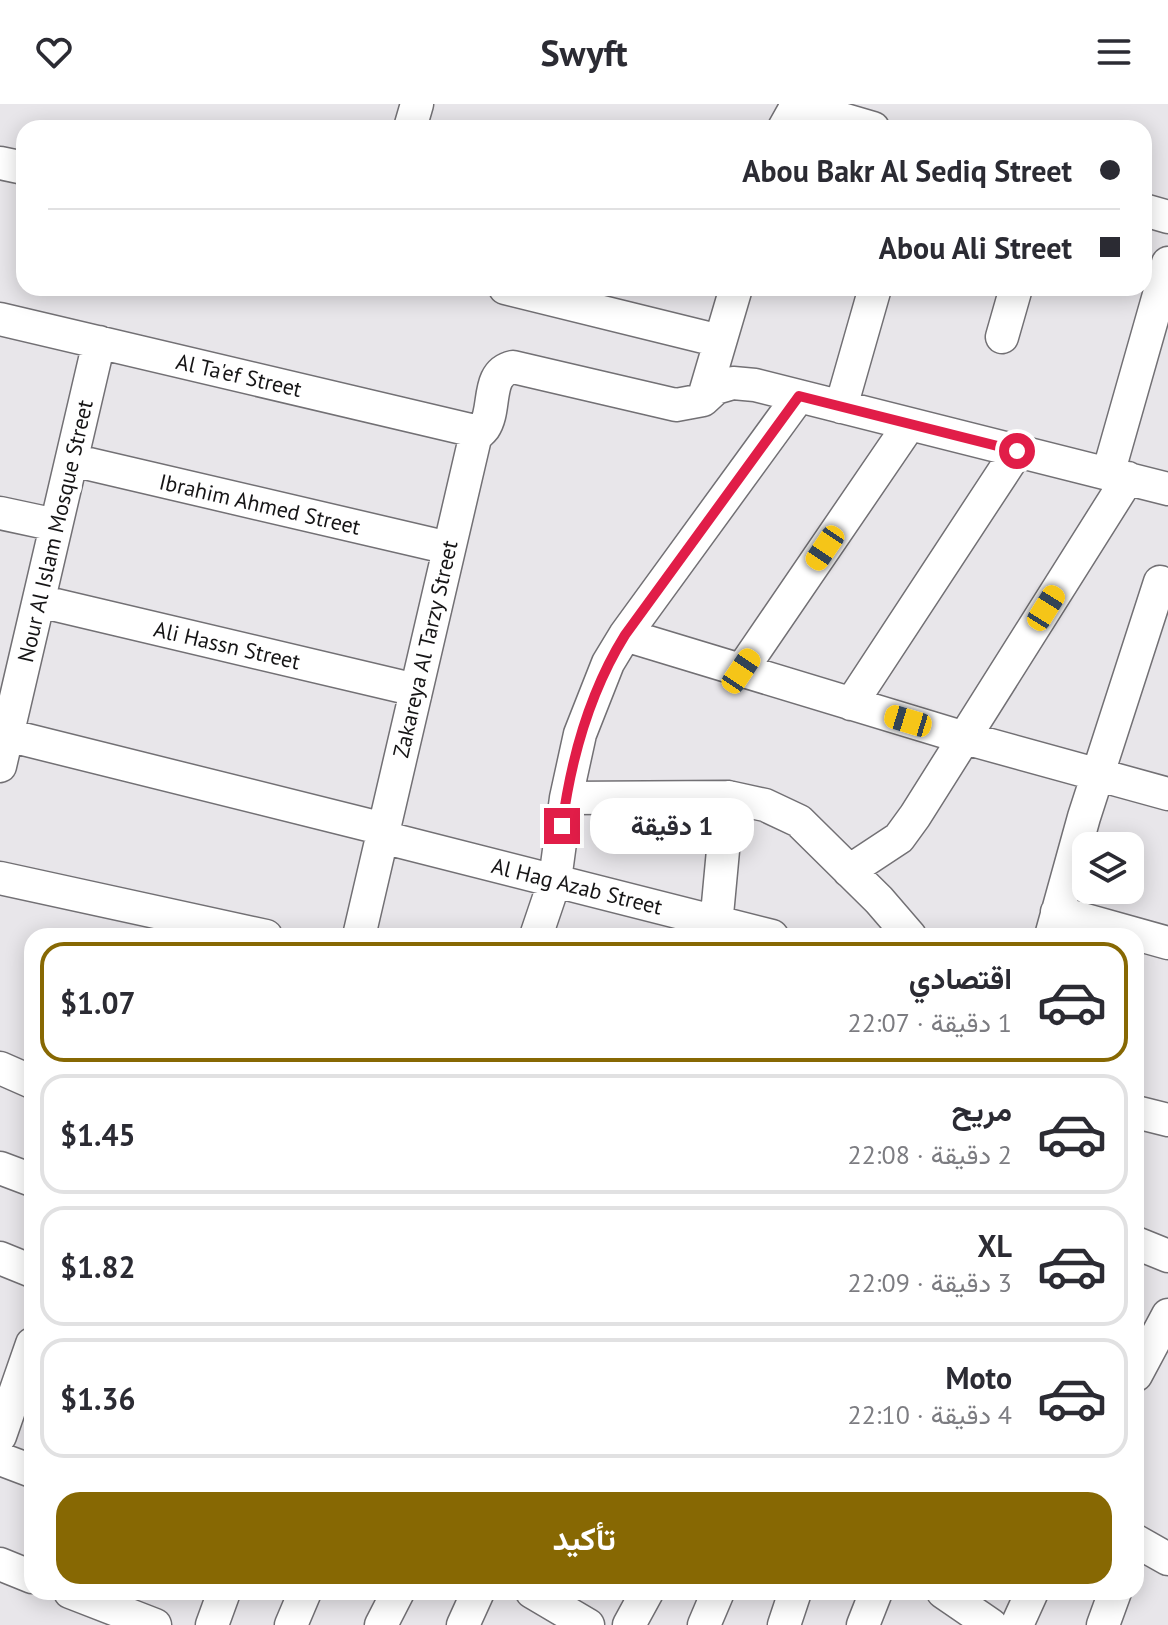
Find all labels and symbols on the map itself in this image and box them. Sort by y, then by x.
street label: Al Ta'ef Street [174,347,305,403]
street label: Nour Al Islam Mosque Street [11,397,99,665]
route start [999,433,1035,469]
street label: Ibrahim Ahmed Street [157,467,364,541]
car [802,521,848,575]
street label: Zakareya Al Tarzy Street [386,537,464,760]
car [1023,581,1069,635]
street label: Ali Hassn Street [151,615,303,676]
car [718,644,764,698]
car [882,703,934,739]
callout: 1 دقيقة [590,798,754,854]
route end [544,808,580,844]
street label: Al Hag Azab Street [489,851,666,921]

